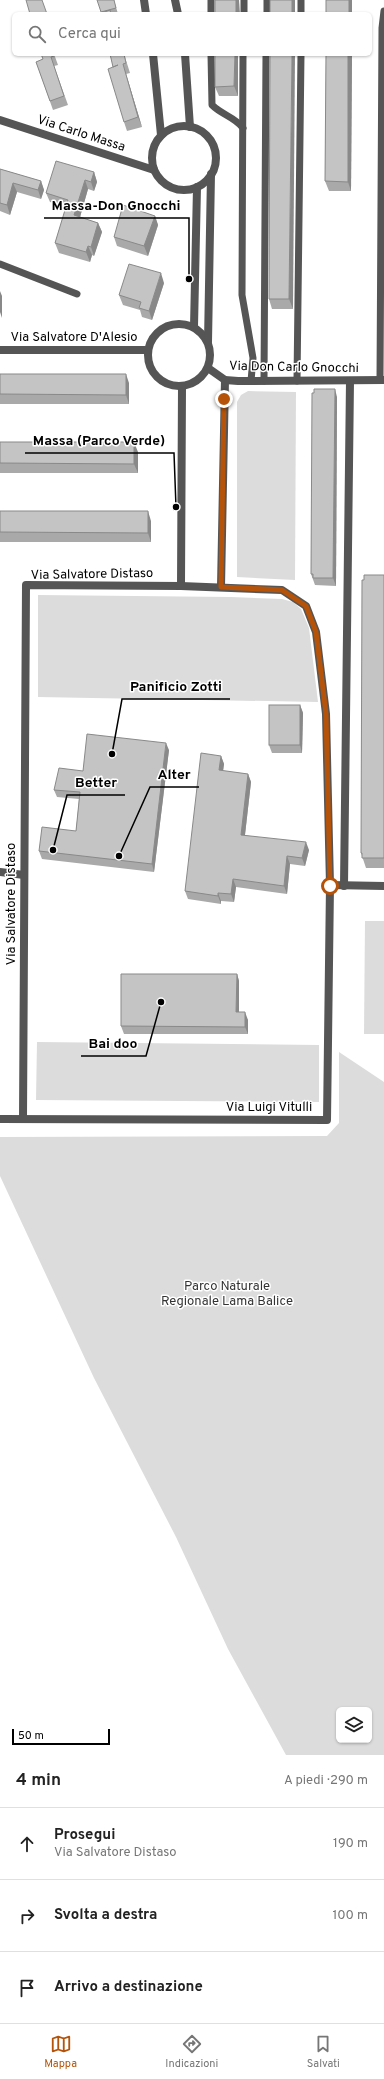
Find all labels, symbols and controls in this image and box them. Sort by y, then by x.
search box [12,12,372,56]
icon: search [26,23,48,45]
text: Cerca qui [58,25,121,44]
street label: Via Carlo Massa [35,112,127,156]
callout: Massa-Don Gnocchi [44,192,189,218]
text: Massa-Don Gnocchi [52,198,180,215]
street label: Via Salvatore D'Alesio [11,330,137,346]
street label: Via Don Carlo Gnocchi [229,359,359,377]
route end [215,390,233,408]
callout: Massa (Parco Verde) [25,427,174,453]
text: Massa (Parco Verde) [33,433,165,450]
street label: Via Salvatore Distaso [31,566,153,584]
callout: Panificio Zotti [122,673,230,699]
text: Panificio Zotti [130,679,222,696]
callout: Alter [150,761,199,787]
text: Alter [157,767,191,784]
callout: Better [67,769,125,795]
text: Better [75,775,117,792]
street label: Via Salvatore Distaso [4,843,20,965]
route start [321,877,339,895]
callout: Bai doo [81,1030,146,1056]
text: Bai doo [88,1036,138,1053]
street label: Via Luigi Vitulli [226,1100,312,1116]
park label: Parco Naturale Regionale Lama Balice [161,1279,293,1310]
map controls [336,1707,372,1743]
button: layers [336,1707,372,1743]
scale bar [12,1727,110,1746]
text: 50 m [18,1729,44,1743]
text: 4 min [16,1770,61,1792]
text: A piedi · 290 m [284,1773,368,1789]
text: Prosegui [54,1826,115,1845]
icon: ahead [16,1833,38,1855]
text: 190 m [333,1836,368,1852]
text: Via Salvatore Distaso [54,1845,176,1861]
icon: right [16,1905,38,1927]
text: Svolta a destra [54,1906,157,1925]
text: 100 m [332,1908,368,1924]
icon: arrive [16,1977,38,1999]
text: Arrivo a destinazione [54,1978,203,1997]
tab: Mappa [44,2033,77,2071]
tab: Indicazioni [165,2033,218,2071]
tab: Salvati [307,2033,340,2071]

